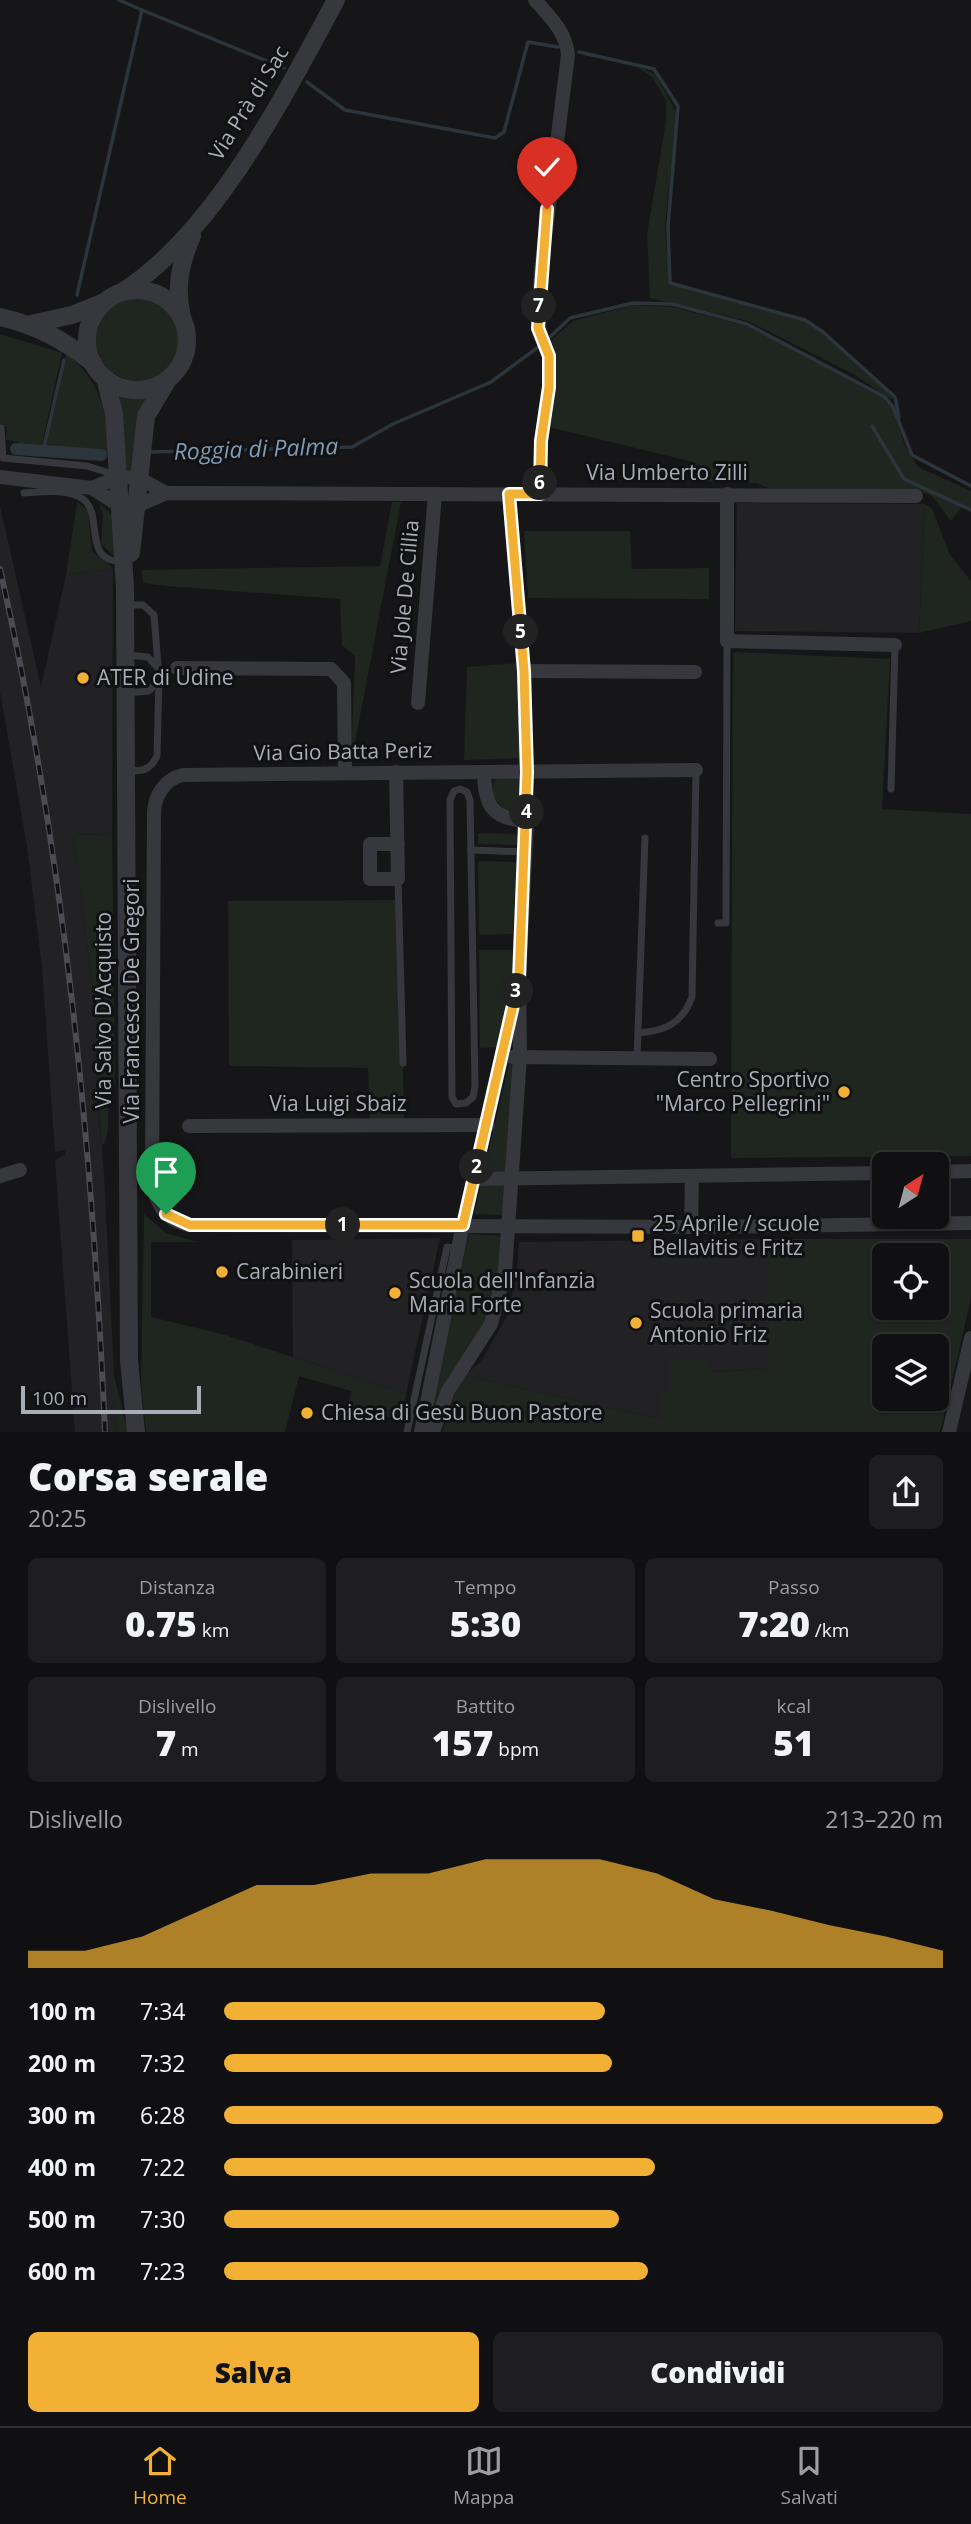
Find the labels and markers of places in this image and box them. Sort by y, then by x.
pin [517,137,577,209]
pin: 7 [522,288,556,324]
pin: 6 [522,466,558,500]
pin: 5 [504,614,538,650]
place label: ATER di Udine [97,663,234,691]
marker: ATER di Udine [75,670,91,686]
pin: 4 [510,794,544,830]
pin: 3 [498,974,534,1009]
place label: Centro Sportivo "Marco Pellegrini" [656,1065,830,1117]
marker: Centro Sportivo "Marco Pellegrini" [836,1084,852,1100]
pin [136,1142,196,1214]
pin: 2 [460,1150,494,1184]
pin: 1 [326,1208,360,1242]
place label: 25 Aprile / scuole Bellavitis e Fritz [652,1209,820,1261]
marker: 25 Aprile / scuole Bellavitis e Fritz [630,1228,646,1244]
place label: Carabinieri [236,1257,343,1285]
marker: Carabinieri [214,1264,230,1280]
place label: Scuola dell'Infanzia Maria Forte [409,1266,596,1318]
marker: Scuola dell'Infanzia Maria Forte [387,1285,403,1301]
place label: Scuola primaria Antonio Friz [650,1296,803,1348]
marker: Scuola primaria Antonio Friz [628,1315,644,1331]
place label: Chiesa di Gesù Buon Pastore [321,1398,603,1426]
marker: Chiesa di Gesù Buon Pastore [299,1405,315,1421]

